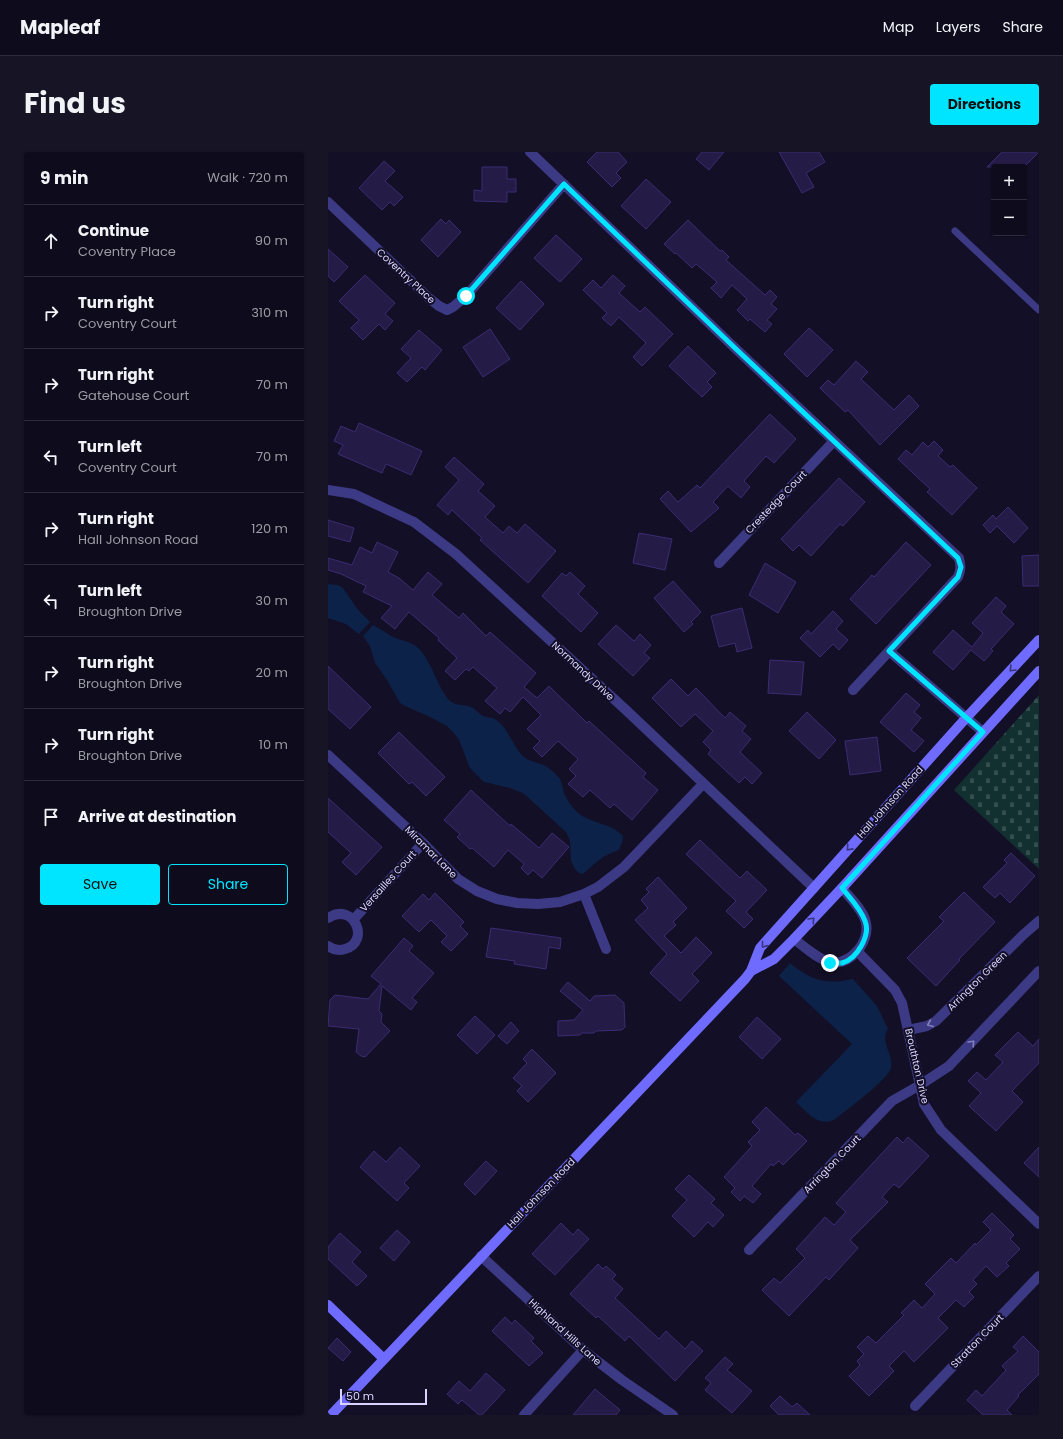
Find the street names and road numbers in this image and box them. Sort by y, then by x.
street label: Coventry Place [373,245,439,307]
street label: Crestedge Court [742,467,810,537]
street label: Normandy Drive [548,638,618,704]
street label: Hall Johnson Road [853,763,927,841]
street label: Miramar Lane [401,822,461,882]
street label: Versailles Court [356,847,420,915]
street label: Arrington Green [944,948,1010,1014]
street label: Brouthton Drive [901,1027,933,1105]
street label: Arrington Court [800,1131,864,1197]
street label: Hall Johnson Road [503,1155,579,1231]
street label: Highland Hills Lane [525,1295,605,1369]
street label: Stratton Court [947,1310,1007,1372]

